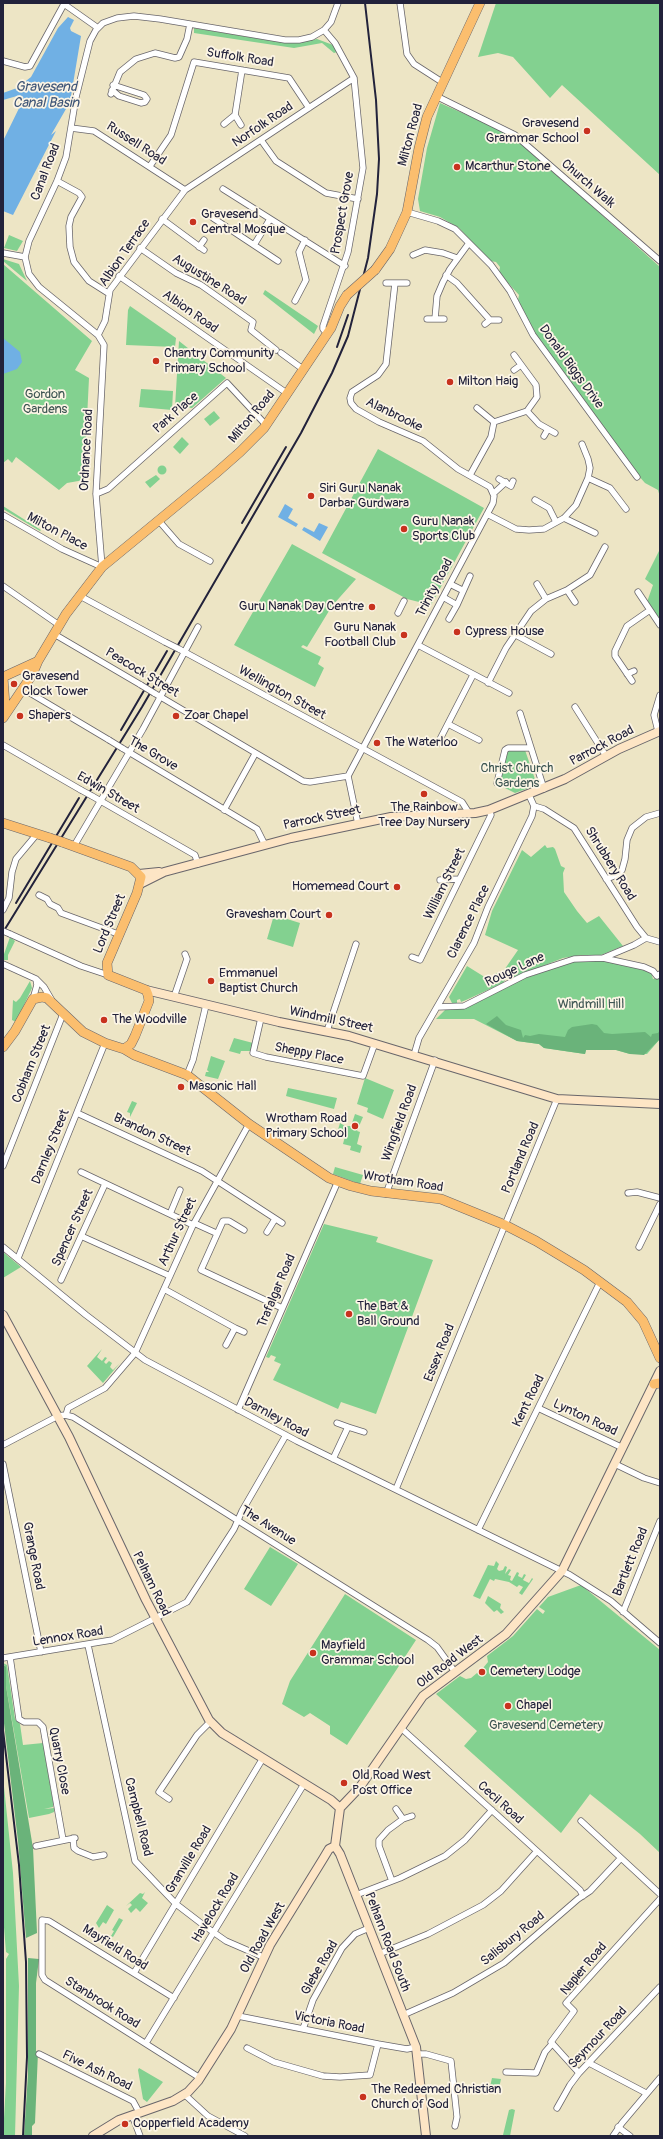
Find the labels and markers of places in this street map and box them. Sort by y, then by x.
place label: Gravesend Grammar School [486,116,579,147]
marker: Gravesend Grammar School [582,126,592,136]
place label: Mcarthur Stone [465,159,550,175]
marker: Mcarthur Stone [452,162,462,172]
place label: Gravesend Central Mosque [201,207,285,238]
marker: Gravesend Central Mosque [188,217,198,227]
place label: Chantry Community Primary School [164,346,274,377]
marker: Chantry Community Primary School [151,356,161,366]
place label: Milton Haig [458,374,518,390]
marker: Milton Haig [445,377,455,387]
place label: Siri Guru Nanak Darbar Gurdwara [319,481,409,512]
marker: Siri Guru Nanak Darbar Gurdwara [306,491,316,501]
place label: Guru Nanak Sports Club [412,514,475,545]
marker: Guru Nanak Sports Club [399,524,409,534]
place label: Guru Nanak Day Centre [239,599,364,615]
marker: Guru Nanak Day Centre [367,602,377,612]
place label: Guru Nanak Football Club [324,620,396,651]
place label: Cypress House [465,624,544,640]
marker: Cypress House [452,627,462,637]
marker: Guru Nanak Football Club [399,630,409,640]
place label: Gravesend Clock Tower [22,669,88,700]
marker: Gravesend Clock Tower [9,679,19,689]
place label: Shapers [28,708,71,724]
place label: Zoar Chapel [184,708,249,724]
marker: Shapers [15,711,25,721]
marker: Zoar Chapel [171,711,181,721]
place label: The Waterloo [385,735,458,751]
marker: The Waterloo [372,738,382,748]
marker: The Rainbow Tree Day Nursery [419,789,429,799]
place label: The Rainbow Tree Day Nursery [378,800,470,831]
place label: Homemead Court [292,879,389,895]
marker: Homemead Court [392,882,402,892]
place label: Gravesham Court [226,907,321,923]
marker: Gravesham Court [324,910,334,920]
place label: Emmanuel Baptist Church [219,966,298,997]
marker: Emmanuel Baptist Church [206,976,216,986]
place label: The Woodville [112,1012,187,1028]
marker: The Woodville [99,1015,109,1025]
place label: Masonic Hall [189,1079,257,1095]
marker: Masonic Hall [176,1082,186,1092]
place label: Wrotham Road Primary School [266,1111,347,1142]
marker: Wrotham Road Primary School [350,1121,360,1131]
place label: The Bat & Ball Ground [357,1299,420,1330]
marker: The Bat & Ball Ground [344,1309,354,1319]
place label: Mayfield Grammar School [321,1638,414,1669]
marker: Mayfield Grammar School [308,1648,318,1658]
place label: Cemetery Lodge [490,1664,580,1680]
marker: Cemetery Lodge [477,1667,487,1677]
place label: Chapel [516,1698,552,1714]
marker: Chapel [503,1701,513,1711]
place label: Old Road West Post Office [352,1768,431,1799]
marker: Old Road West Post Office [339,1778,349,1788]
place label: The Redeemed Christian Church of God [371,2082,501,2113]
marker: The Redeemed Christian Church of God [358,2092,368,2102]
place label: Copperfield Academy [133,2116,249,2132]
marker: Copperfield Academy [120,2119,130,2129]

